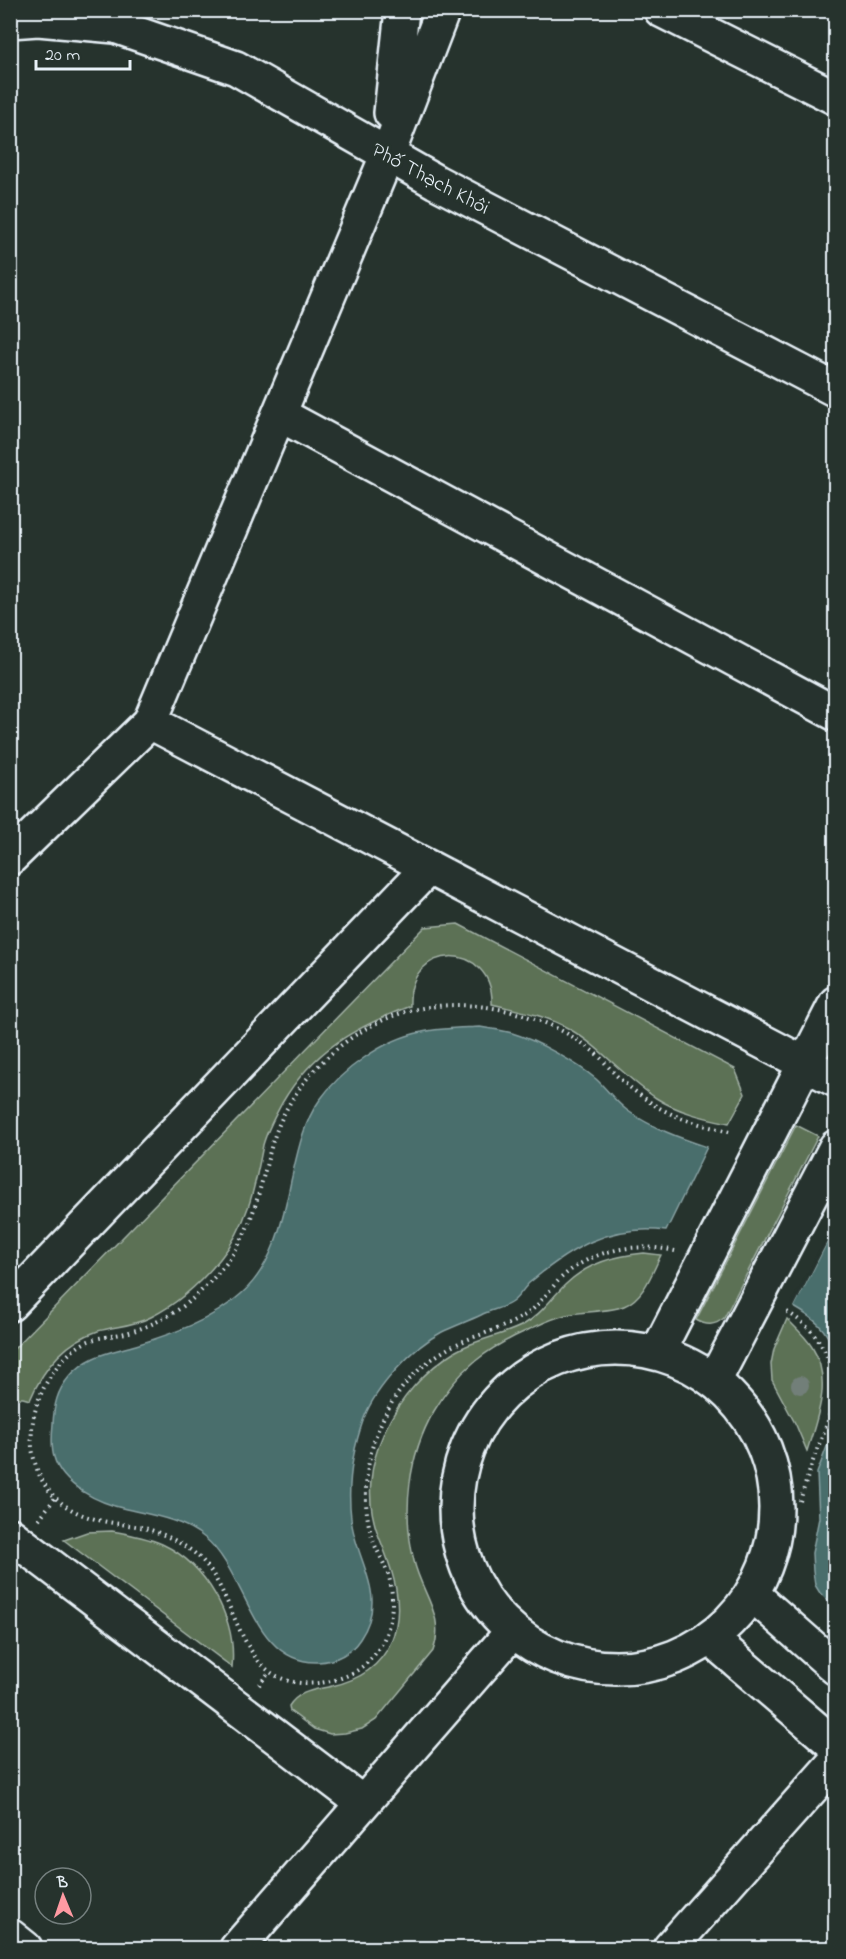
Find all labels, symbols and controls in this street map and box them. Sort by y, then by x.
scale bar [36,33,130,71]
text: 20 m [45,43,80,69]
street label: Phố Thạch Khôi [366,136,494,223]
north arrow [33,1866,93,1926]
text: B [56,1871,69,1895]

